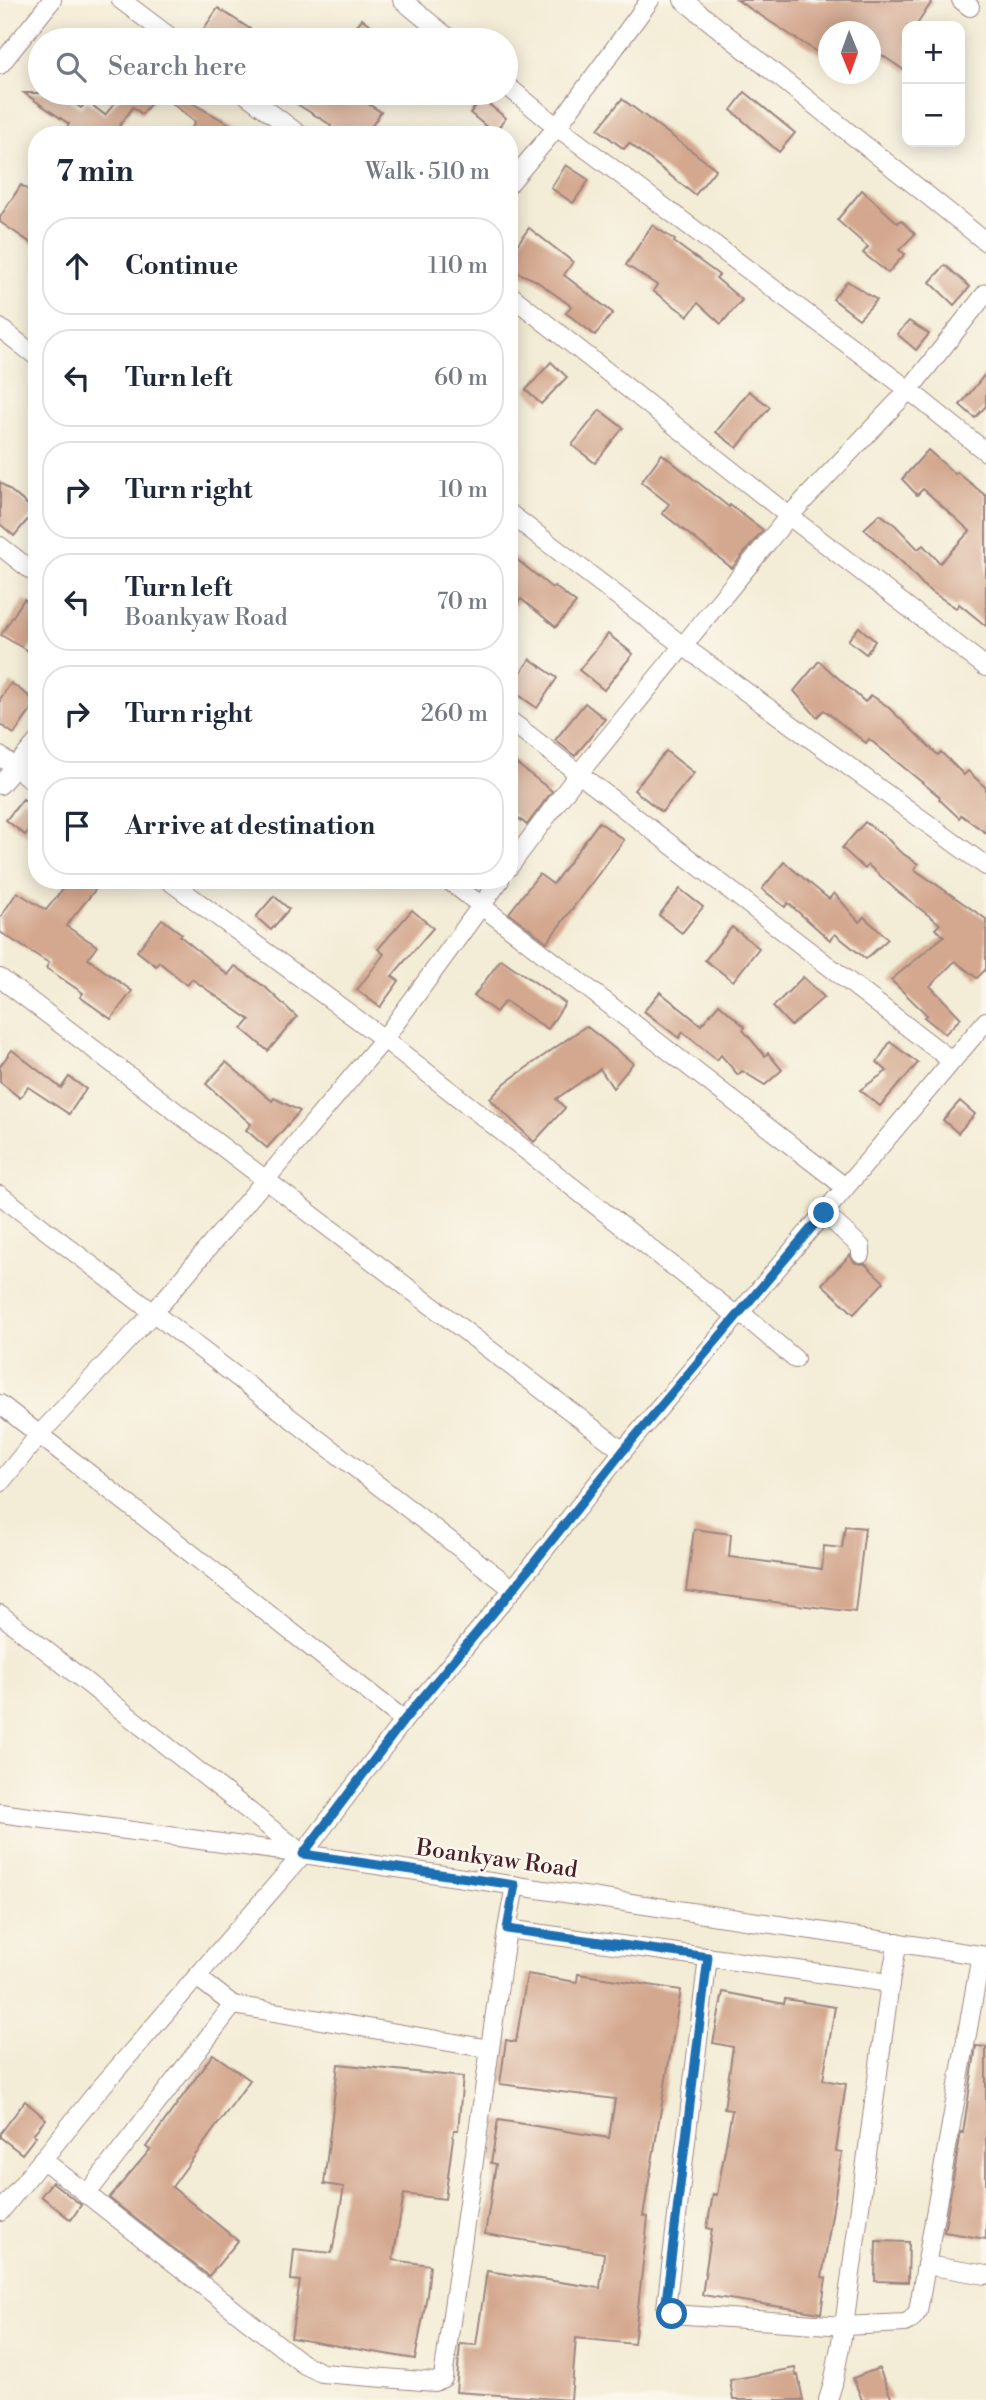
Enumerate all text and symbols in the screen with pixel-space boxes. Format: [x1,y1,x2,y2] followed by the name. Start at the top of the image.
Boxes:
[818,21,881,84] north arrow
[902,21,965,147] map controls
[902,21,965,84] button: +
[28,28,518,105] search box
[52,48,90,86] icon: search
[108,51,247,83] text: Search here
[902,84,965,147] button: −
[56,153,134,191] text: 7 min
[365,158,490,186] text: Walk · 510 m
[58,247,96,285] icon: ahead
[125,250,238,282] text: Continue
[428,252,488,280] text: 110 m
[58,359,96,397] icon: left
[125,362,233,394] text: Turn left
[434,364,488,392] text: 60 m
[58,471,96,509] icon: right
[125,474,253,506] text: Turn right
[439,476,488,504] text: 10 m
[125,572,233,604] text: Turn left
[58,583,96,621] icon: left
[437,588,488,616] text: 70 m
[125,604,288,632] text: Boankyaw Road
[58,695,96,733] icon: right
[125,698,253,730] text: Turn right
[421,700,488,728] text: 260 m
[58,807,96,845] icon: arrive
[125,810,375,842] text: Arrive at destination
[808,1197,839,1228] route end
[413,1834,579,1884] street label: Boankyaw Road
[656,2298,687,2329] route start

